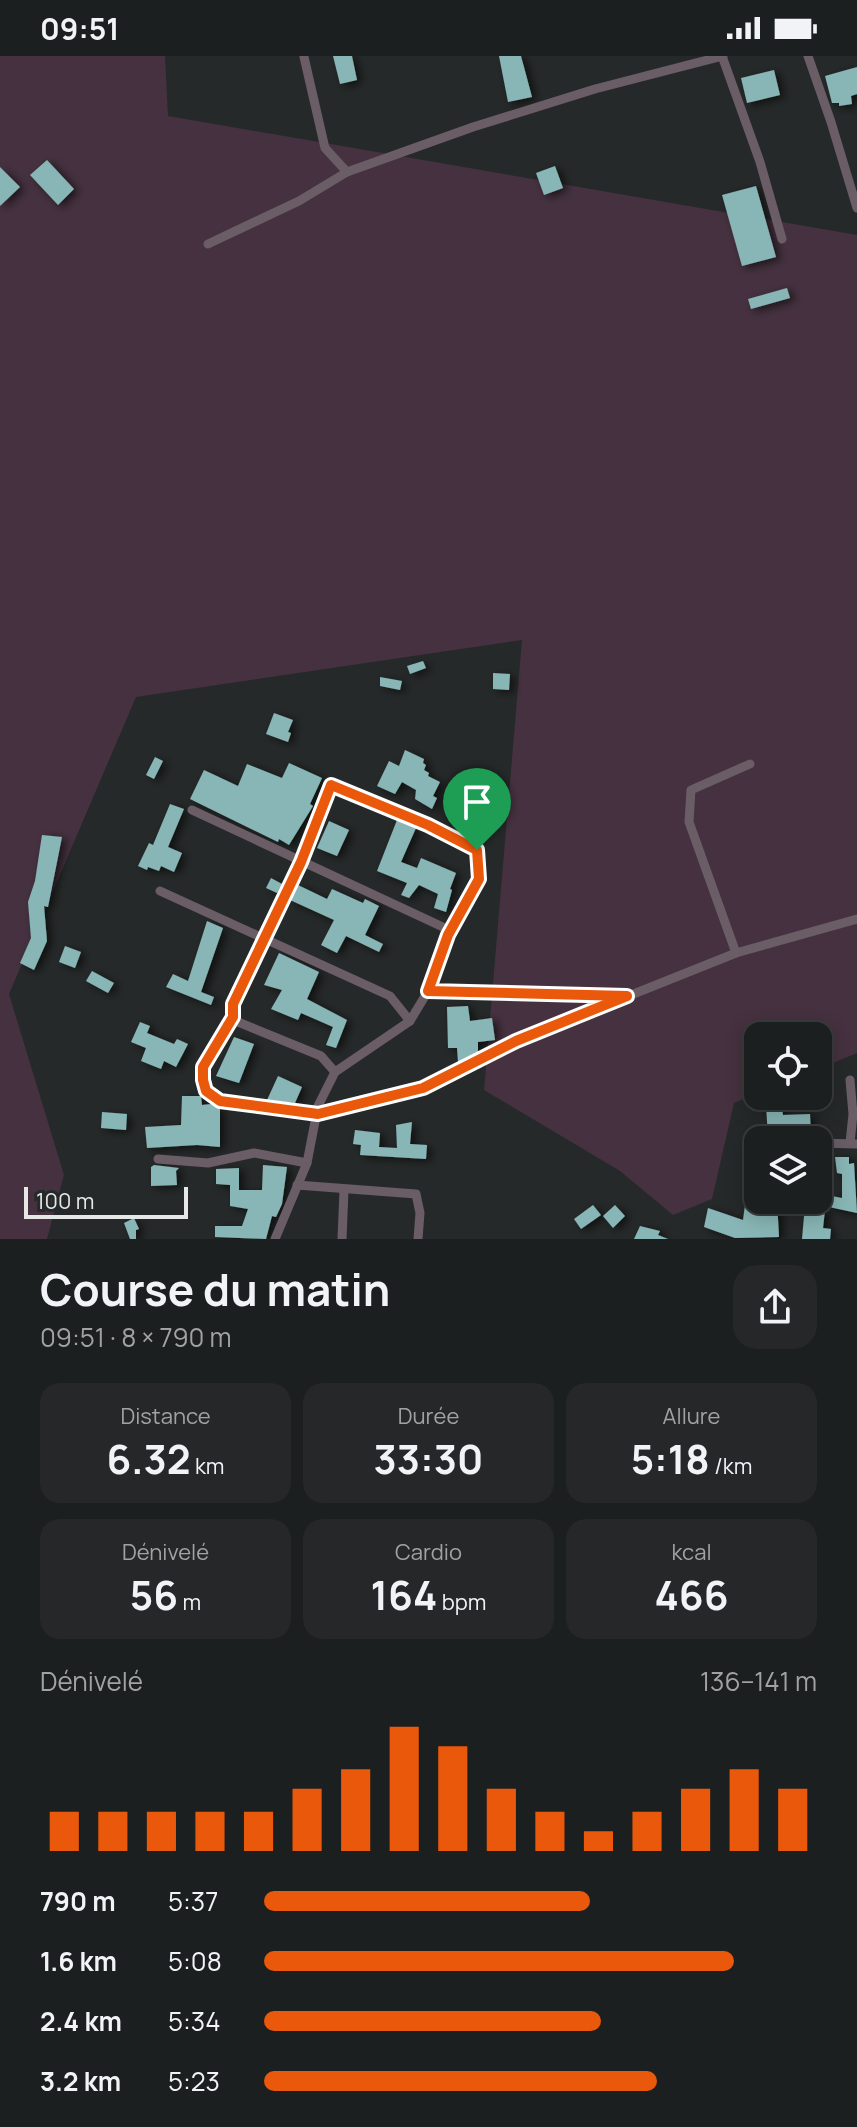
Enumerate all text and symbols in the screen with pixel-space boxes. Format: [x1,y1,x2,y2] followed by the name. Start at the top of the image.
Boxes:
[40,8,119,49] text: 09:51
[443,768,511,850] pin
[455,780,499,824] icon: arrive
[744,1022,832,1214] map controls
[744,1022,832,1110] button: locate
[744,1126,832,1214] button: layers
[24,1183,188,1219] scale bar
[36,1186,94,1216] text: 100 m
[40,1259,390,1319] text: Course du matin
[733,1265,817,1349] button: share
[40,1319,232,1355] text: 09:51 · 8 × 790 m
[120,1401,211,1431] text: Distance
[398,1401,459,1431] text: Durée
[663,1401,720,1431] text: Allure
[106,1431,191,1486] text: 6.32
[374,1431,483,1486] text: 33:30
[631,1431,710,1486] text: 5:18
[191,1451,225,1481] text: km
[710,1451,752,1481] text: /km
[122,1537,209,1567] text: Dénivelé
[395,1537,462,1567] text: Cardio
[671,1537,712,1567] text: kcal
[130,1567,178,1622] text: 56
[371,1567,437,1622] text: 164
[654,1567,729,1622] text: 466
[178,1587,201,1617] text: m
[437,1587,486,1617] text: bpm
[40,1663,143,1699] text: Dénivelé
[700,1663,817,1699] text: 136–141 m
[40,1883,116,1919] text: 790 m
[168,1883,218,1919] text: 5:37
[40,1943,117,1979] text: 1.6 km
[168,1943,222,1979] text: 5:08
[40,2003,122,2039] text: 2.4 km
[168,2003,221,2039] text: 5:34
[40,2063,121,2099] text: 3.2 km
[168,2063,220,2099] text: 5:23

